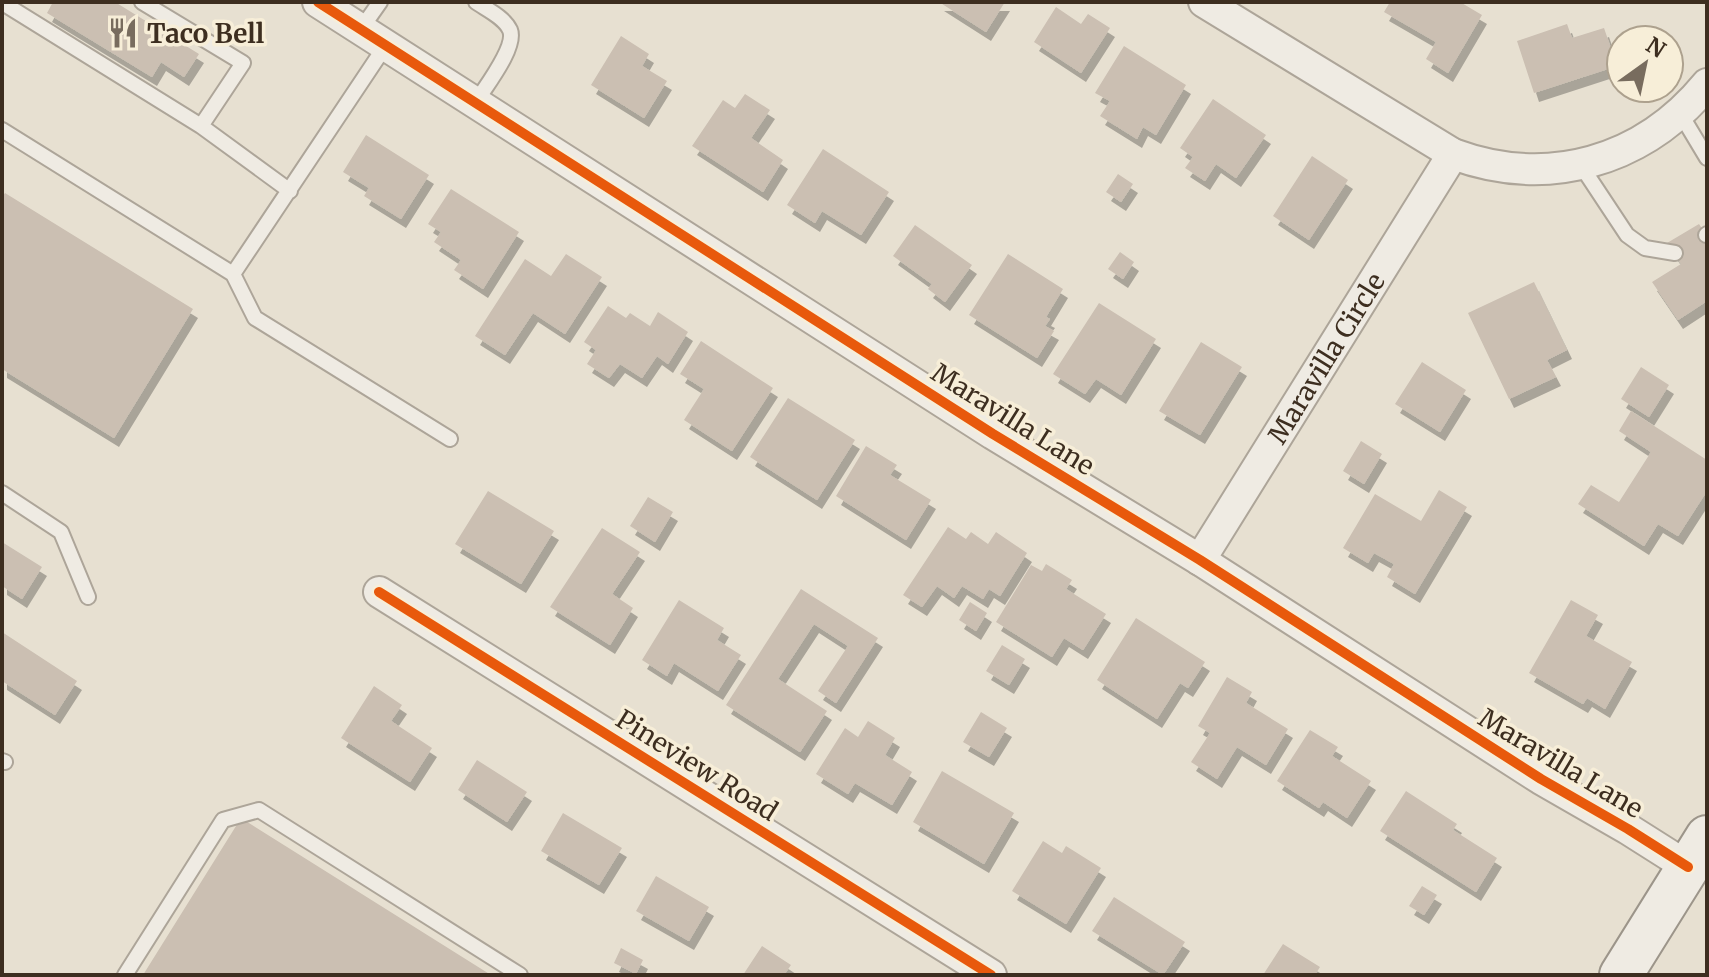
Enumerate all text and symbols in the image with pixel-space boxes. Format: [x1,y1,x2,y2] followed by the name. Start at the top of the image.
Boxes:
[106,16,140,50] restaurant icon: Taco Bell
[147,17,264,50] place label: Taco Bell
[1605,24,1685,104] north arrow
[1641,31,1671,64] text: N
[1260,267,1391,449] street label: Maravilla Circle
[925,356,1101,482] street label: Maravilla Lane
[1473,701,1649,825] street label: Maravilla Lane
[610,702,784,828] street label: Pineview Road

